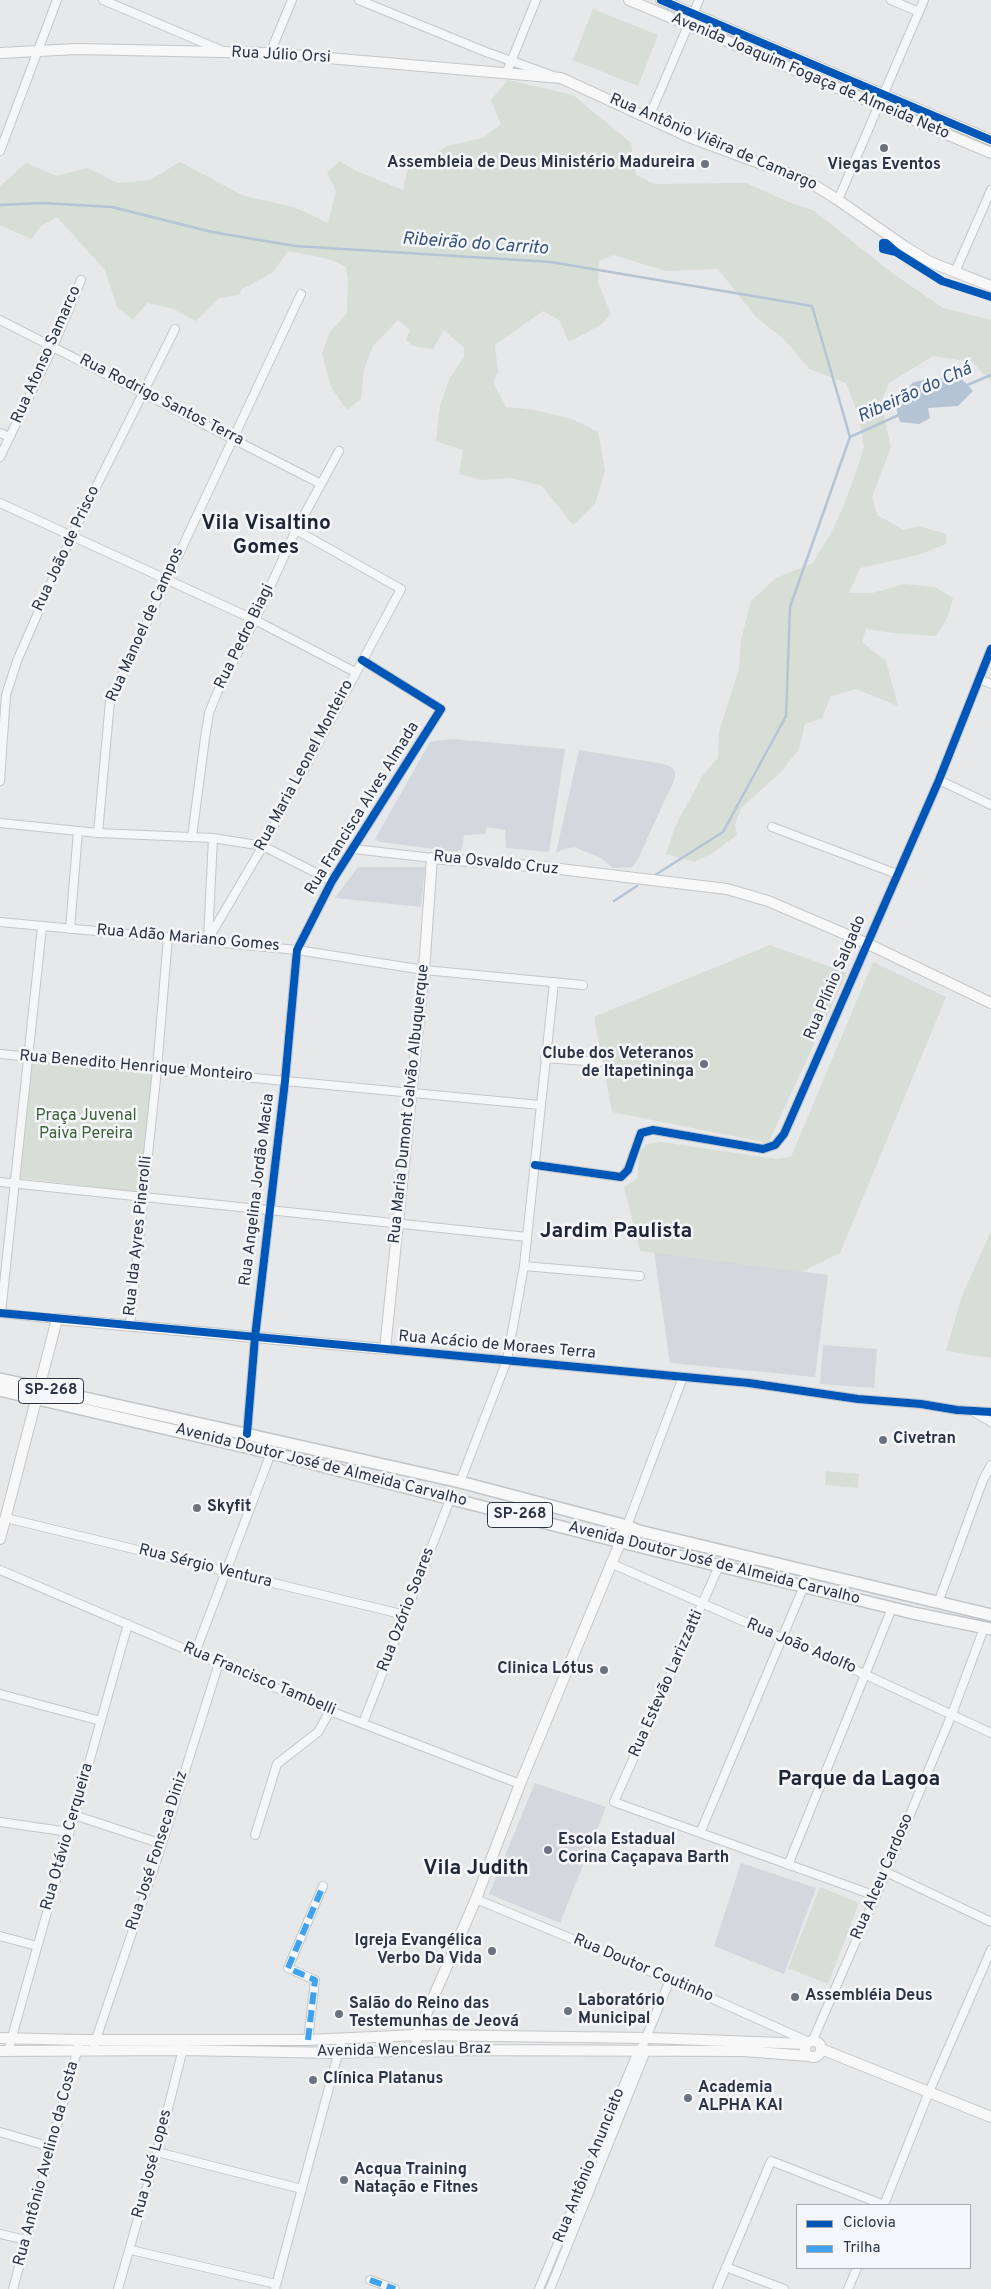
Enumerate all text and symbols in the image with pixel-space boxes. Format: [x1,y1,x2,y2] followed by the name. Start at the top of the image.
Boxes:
[668,9,952,145] street label: Avenida Joaquim Fogaça de Almeida Neto
[231,44,331,68] street label: Rua Júlio Orsi
[606,90,820,196] street label: Rua Antônio Viêira de Camargo
[878,142,890,154] marker: Viegas Eventos
[387,154,695,174] place label: Assembleia de Deus Ministério Madureira
[827,156,941,176] place label: Viegas Eventos
[699,158,711,170] marker: Assembleia de Deus Ministério Madureira
[401,229,549,261] water label: Ribeirão do Carrito
[8,283,86,427] street label: Rua Afonso Samarco
[76,351,246,451] street label: Rua Rodrigo Santos Terra
[855,359,975,429] water label: Ribeirão do Chá
[29,483,105,615] street label: Rua João de Prisco
[201,512,331,562] district label: Vila Visaltino Gomes
[103,545,189,705] street label: Rua Manoel de Campos
[211,581,279,693] street label: Rua Pedro Biagi
[252,677,358,855] street label: Rua Maria Leonel Monteiro
[302,719,424,899] street label: Rua Francisca Alves Almada
[432,848,560,880] street label: Rua Osvaldo Cruz
[801,913,871,1043] street label: Rua Plínio Salgado
[96,921,280,957] street label: Rua Adão Mariano Gomes
[386,963,434,1245] street label: Rua Maria Dumont Galvão Albuquerque
[542,1045,694,1083] place label: Clube dos Veteranos de Itapetininga
[18,1047,254,1087] street label: Rua Benedito Henrique Monteiro
[698,1058,710,1070] marker: Clube dos Veteranos de Itapetininga
[237,1093,279,1287] street label: Rua Angelina Jordão Macia
[35,1107,137,1145] park label: Praça Juvenal Paiva Pereira
[121,1155,157,1317] street label: Rua Ida Ayres Pinerolli
[540,1220,692,1246] district label: Jardim Paulista
[398,1328,596,1364] street label: Rua Acácio de Moraes Terra
[18,1378,84,1404] road number: SP-268
[173,1420,469,1512] street label: Avenida Doutor José de Almeida Carvalho
[893,1430,956,1450] place label: Civetran
[877,1434,889,1446] marker: Civetran
[207,1498,251,1518] place label: Skyfit
[191,1502,203,1514] marker: Skyfit
[488,1502,552,1528] road number: SP-268
[566,1518,862,1610] street label: Avenida Doutor José de Almeida Carvalho
[136,1541,274,1593] street label: Rua Sérgio Ventura
[374,1545,440,1675] street label: Rua Ozório Soares
[626,1607,708,1761] street label: Rua Estevão Larizzatti
[743,1615,859,1679] street label: Rua João Adolfo
[180,1639,338,1721] street label: Rua Francisco Tambelli
[497,1660,594,1680] place label: Clinica Lótus
[598,1664,610,1676] marker: Clinica Lótus
[38,1761,98,1913] street label: Rua Otávio Cerqueira
[778,1768,940,1794] district label: Parque da Lagoa
[123,1769,193,1933] street label: Rua José Fonseca Diniz
[848,1811,918,1943] street label: Rua Alceu Cardoso
[558,1831,729,1869] place label: Escola Estadual Corina Caçapava Barth
[542,1844,554,1856] marker: Escola Estadual Corina Caçapava Barth
[423,1857,529,1883] district label: Vila Judith
[570,1931,716,2007] street label: Rua Doutor Coutinho
[354,1932,482,1970] place label: Igreja Evangélica Verbo Da Vida
[486,1945,498,1957] marker: Igreja Evangélica Verbo Da Vida
[805,1987,933,2007] place label: Assembléia Deus
[789,1991,801,2003] marker: Assembléia Deus
[578,1992,665,2030] place label: Laboratório Municipal
[349,1995,519,2033] place label: Salão do Reino das Testemunhas de Jeová
[562,2005,574,2017] marker: Laboratório Municipal
[333,2008,345,2020] marker: Salão do Reino das Testemunhas de Jeová
[317,2040,491,2062] street label: Avenida Wenceslau Braz
[10,2060,84,2268] street label: Rua Antônio Avelino da Costa
[323,2070,443,2090] place label: Clínica Platanus
[307,2074,319,2086] marker: Clínica Platanus
[698,2079,783,2117] place label: Academia ALPHA KAI
[550,2086,630,2246] street label: Rua Antônio Anunciato
[682,2092,694,2104] marker: Academia ALPHA KAI
[129,2107,177,2221] street label: Rua José Lopes
[354,2161,478,2199] place label: Acqua Training Natação e Fitnes
[338,2174,350,2186] marker: Acqua Training Natação e Fitnes
[796,2204,971,2269] legend
[843,2214,896,2233] text: Ciclovia
[843,2239,880,2258] text: Trilha

